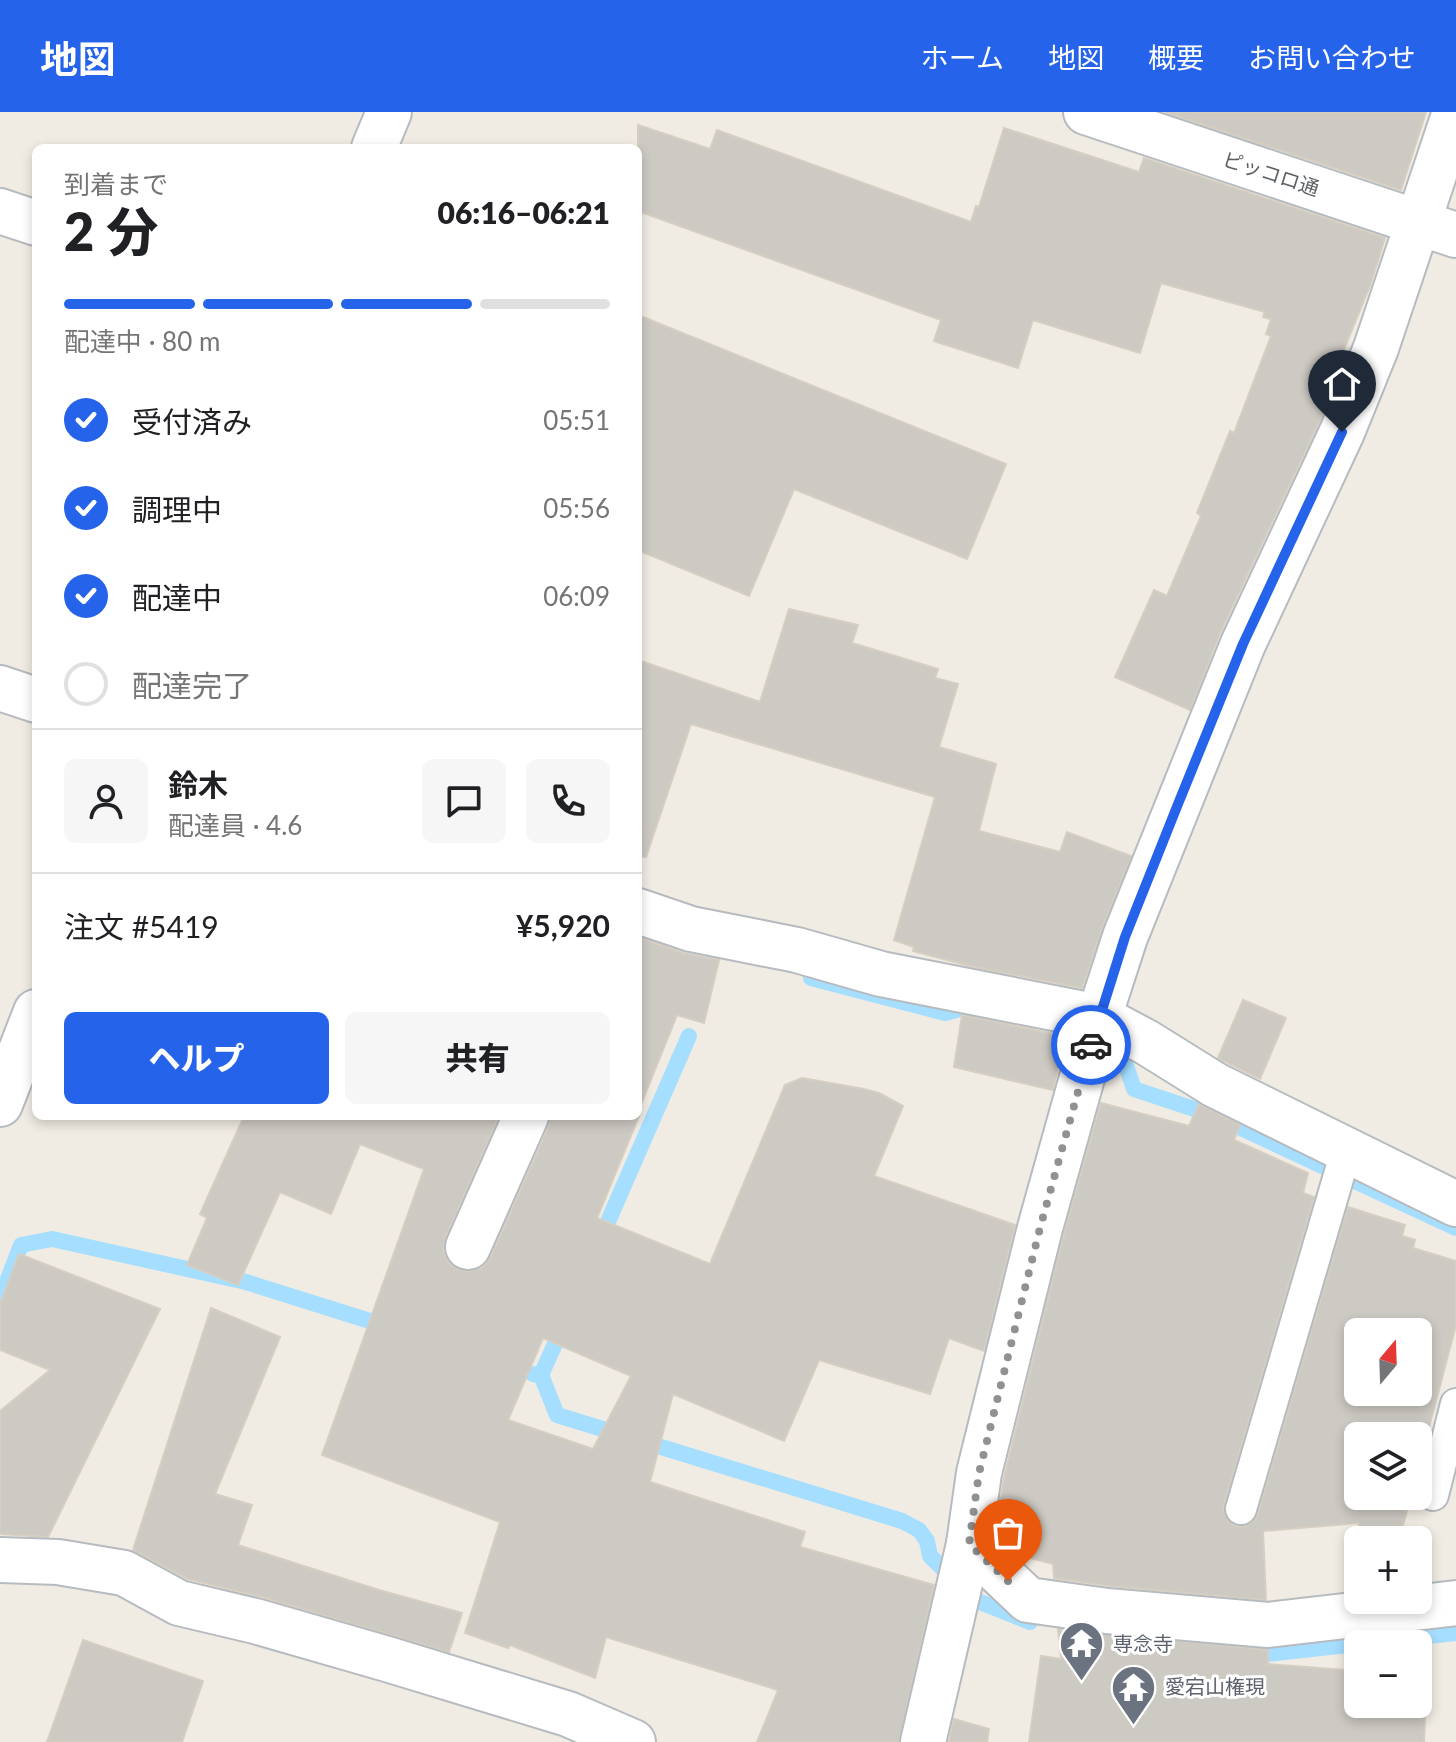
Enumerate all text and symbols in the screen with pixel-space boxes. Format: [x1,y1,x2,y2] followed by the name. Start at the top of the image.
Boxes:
[40,35,116,81] text: 地図
[921,40,1004,74] text: ホーム
[1048,40,1104,74] text: 地図
[1148,40,1204,74] text: 概要
[1248,40,1416,74] text: お問い合わせ
[1220,146,1323,200] street label: ピッコロ通
[64,168,168,200] text: 到着まで
[437,194,610,230] text: 06:16–06:21
[64,200,158,262] text: 2 分
[64,325,220,357] text: 配達中 · 80 m
[1308,350,1376,432] pin
[1320,362,1364,406] icon: home
[64,398,108,442] icon: check
[132,403,252,439] text: 受付済み
[543,404,610,436] text: 05:51
[64,486,108,530] icon: check
[132,491,222,527] text: 調理中
[543,492,610,524] text: 05:56
[64,574,108,618] icon: check
[132,579,222,615] text: 配達中
[543,580,610,612] text: 06:09
[132,667,252,703] text: 配達完了
[64,759,148,843] button: person
[422,759,506,843] button: chat
[526,759,610,843] button: phone
[168,766,228,802] text: 鈴木
[168,809,302,841] text: 配達員 · 4.6
[516,907,610,943] text: ¥5,920
[64,908,219,944] text: 注文 #5419
[1051,1005,1131,1085] courier
[64,1012,329,1104] button: ヘルプ
[345,1012,610,1104] button: 共有
[1069,1023,1113,1067] icon: car
[1344,1318,1432,1406] north arrow
[1344,1318,1432,1718] map controls
[1344,1422,1432,1510] button: layers
[974,1499,1042,1581] pin
[986,1511,1030,1555] icon: bag
[1344,1526,1432,1614] button: +
[1058,1620,1106,1683] temple icon: 専念寺
[1344,1630,1432,1718] button: −
[1113,1631,1173,1655] place label: 専念寺
[1110,1663,1158,1726] temple icon: 愛宕山権現
[1165,1674,1265,1698] place label: 愛宕山権現

